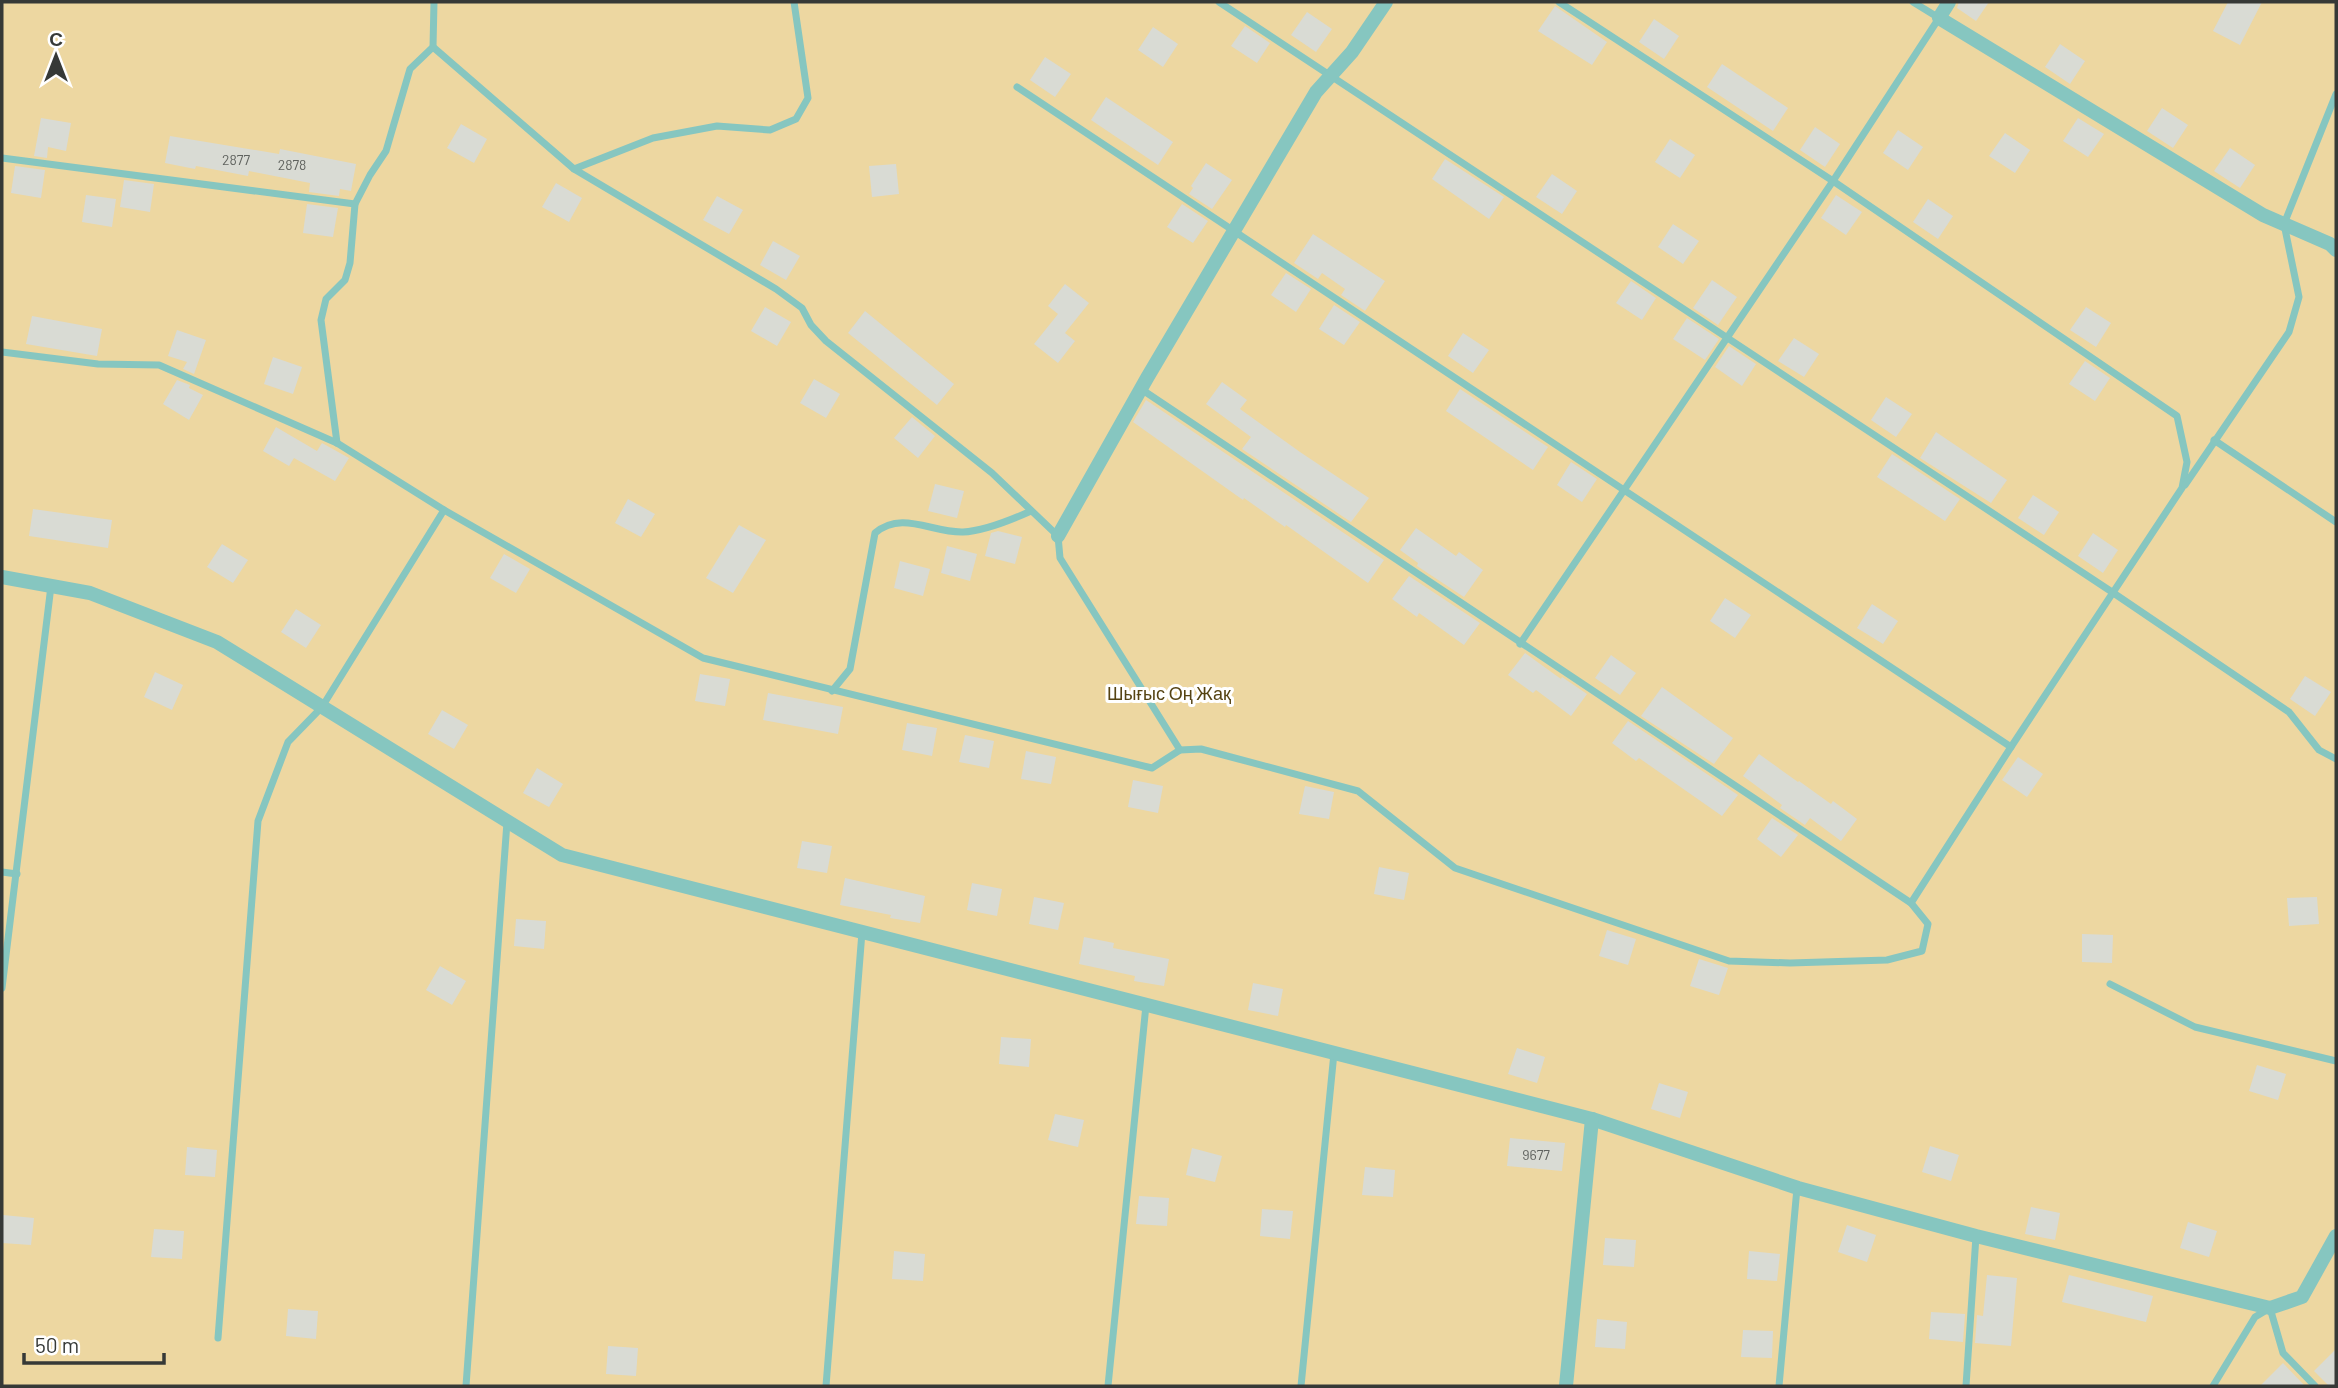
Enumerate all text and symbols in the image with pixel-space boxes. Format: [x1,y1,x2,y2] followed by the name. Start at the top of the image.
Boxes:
[21,21,91,91] north arrow
[49,27,63,50] text: С
[222,151,250,168] house number: 2877
[278,156,306,173] house number: 2878
[1107,682,1231,704] park label: Шығыс Оң Жақ
[1522,1146,1550,1163] house number: 9677
[24,1322,164,1366] scale bar
[35,1332,79,1357] text: 50 m

